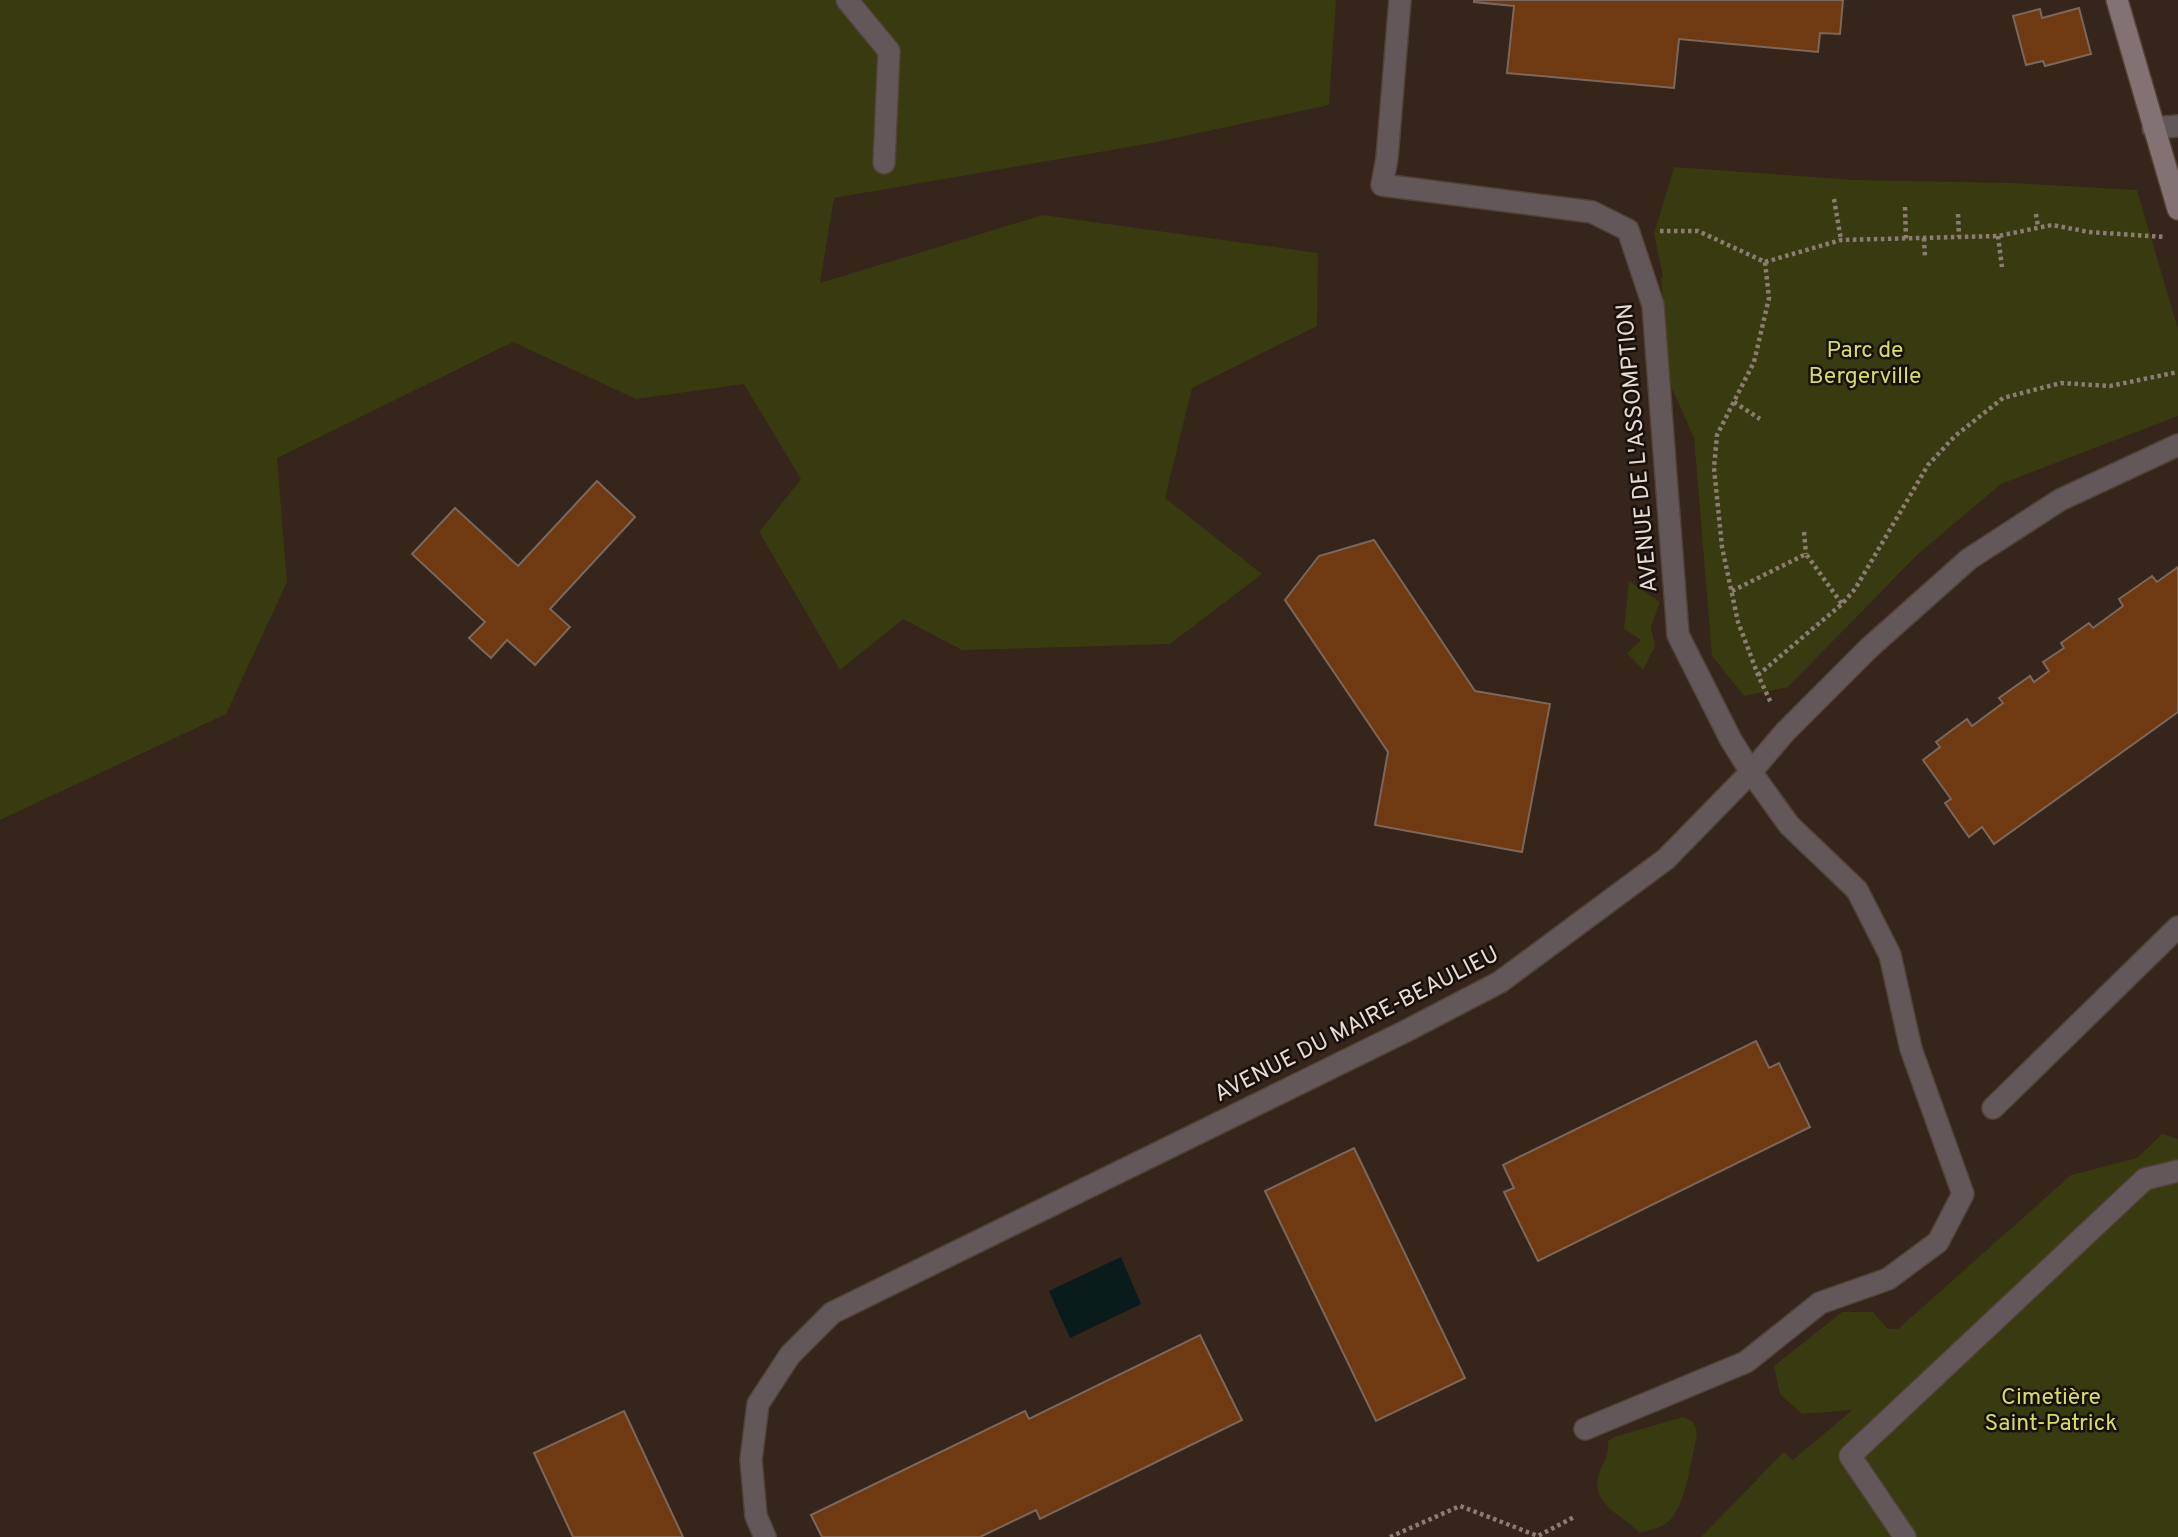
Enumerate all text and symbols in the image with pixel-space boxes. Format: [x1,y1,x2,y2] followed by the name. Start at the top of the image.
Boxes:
[1611,302,1666,594] street label: AVENUE DE L'ASSOMPTION
[1809,337,1921,392] park label: Parc de Bergerville
[1210,941,1504,1110] street label: AVENUE DU MAIRE-BEAULIEU
[1985,1384,2117,1439] park label: Cimetière Saint-Patrick

